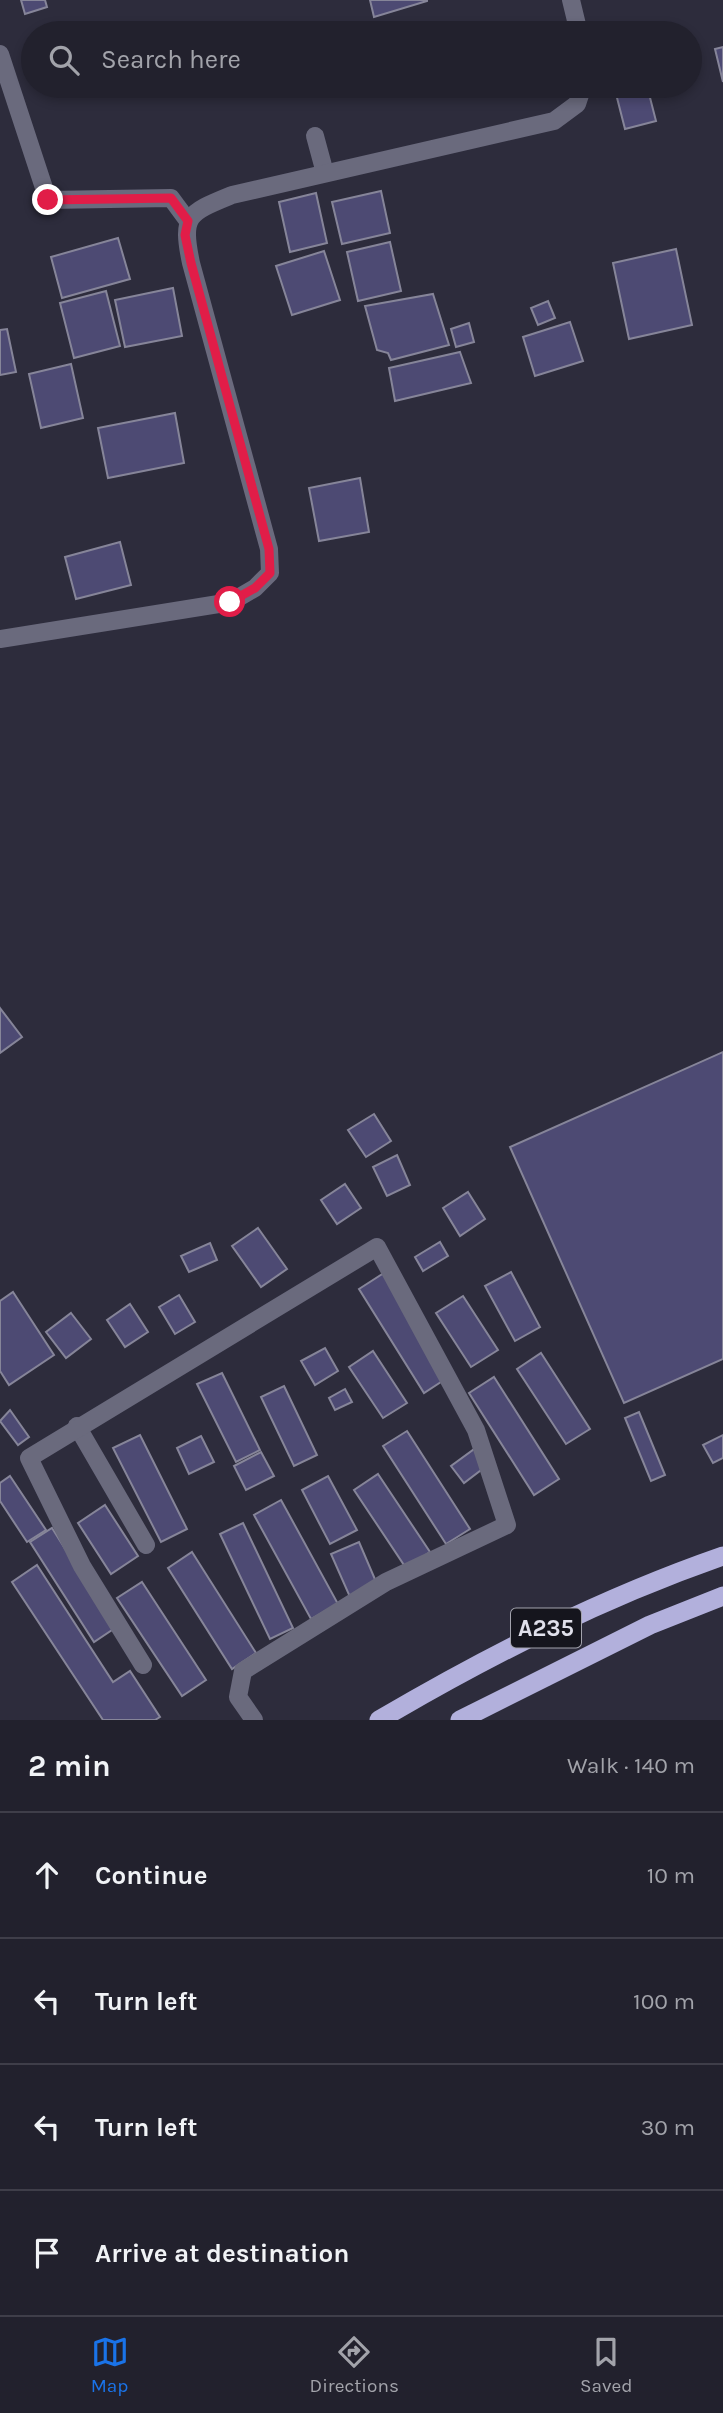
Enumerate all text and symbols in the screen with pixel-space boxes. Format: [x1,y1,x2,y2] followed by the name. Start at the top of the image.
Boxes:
[21,21,702,98] search box
[45,41,83,79] icon: search
[101,44,241,75] text: Search here
[32,184,63,215] route end
[214,586,245,617] route start
[511,1609,581,1648] road number: A235
[28,1748,111,1784] text: 2 min
[567,1752,695,1779] text: Walk · 140 m
[28,1856,66,1894] icon: ahead
[95,1860,207,1891] text: Continue
[647,1862,695,1889] text: 10 m
[28,1982,66,2020] icon: left
[95,1986,197,2017] text: Turn left
[633,1988,695,2015] text: 100 m
[28,2108,66,2146] icon: left
[95,2112,197,2143] text: Turn left
[641,2114,695,2141] text: 30 m
[28,2234,66,2272] icon: arrive
[95,2238,349,2269] text: Arrive at destination
[91,2333,129,2397] tab: Map
[310,2333,399,2397] tab: Directions
[580,2333,632,2397] tab: Saved

